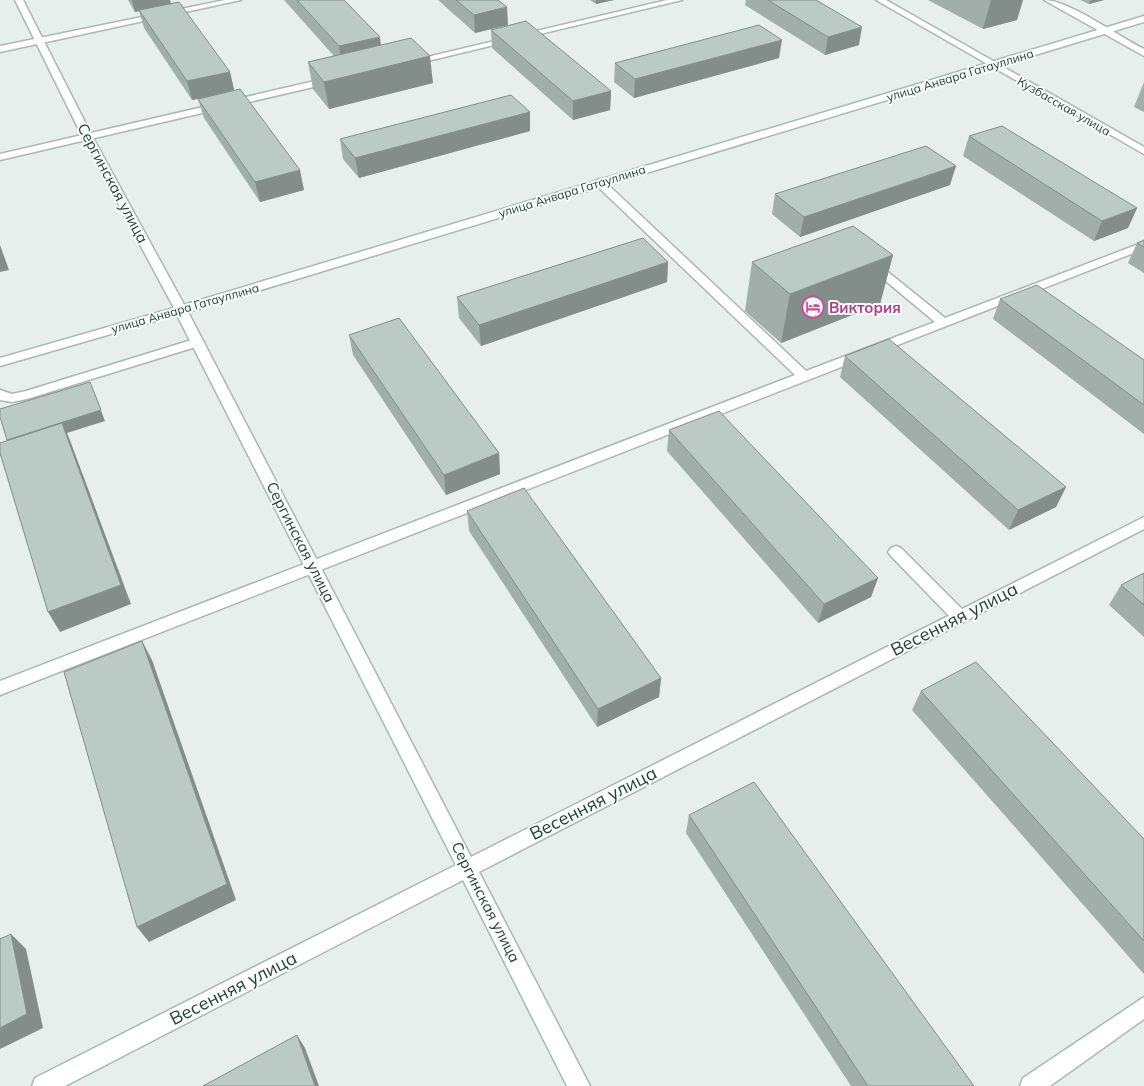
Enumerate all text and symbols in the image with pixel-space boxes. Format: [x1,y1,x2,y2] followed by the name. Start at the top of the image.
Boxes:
[885,45,1035,105] street label: улица Анвара Гатауллина
[1015,73,1113,139] street label: Кузбасская улица
[73,120,153,246] street label: Сергинская улица
[497,161,647,221] street label: улица Анвара Гатауллина
[109,280,261,336] street label: улица Анвара Гатауллина
[801,295,825,319] hotel icon: Виктория
[829,298,901,317] place label: Виктория
[262,479,340,605] street label: Сергинская улица
[887,577,1021,661] street label: Весенняя улица
[526,761,660,845] street label: Весенняя улица
[447,839,525,965] street label: Сергинская улица
[166,946,300,1030] street label: Весенняя улица

